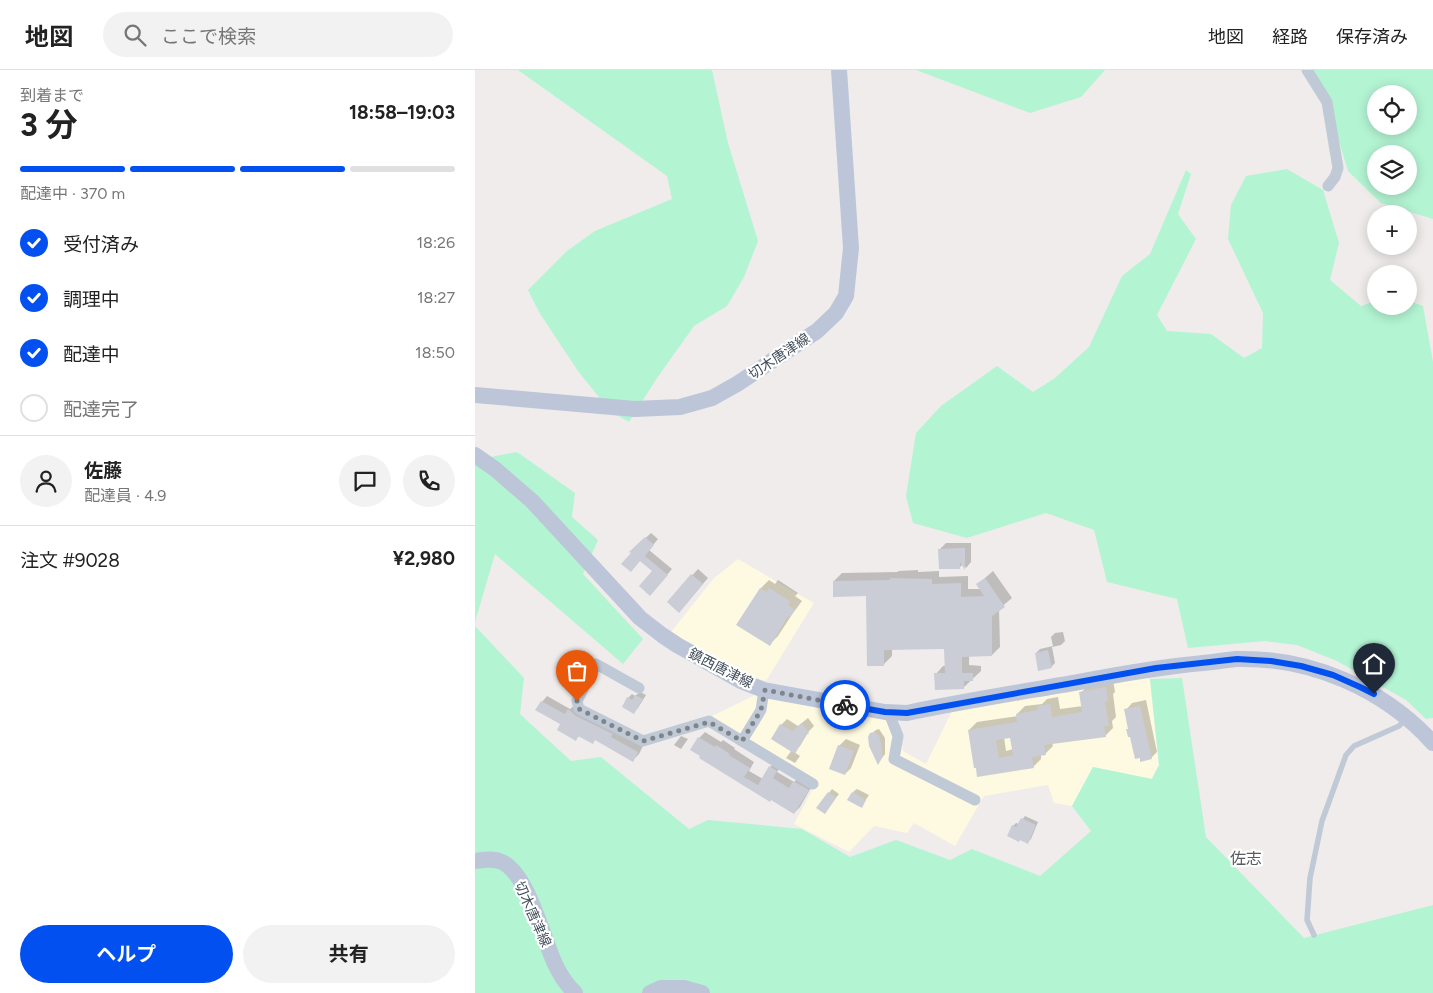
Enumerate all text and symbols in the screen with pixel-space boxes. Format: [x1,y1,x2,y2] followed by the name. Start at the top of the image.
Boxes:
[103,12,453,57] search box
[121,21,149,49] icon: search
[25,22,73,51] text: 地図
[161,25,256,48] text: ここで検索
[1208,26,1244,48] text: 地図
[1272,26,1308,48] text: 経路
[1336,26,1408,48] text: 保存済み
[1367,85,1417,315] map controls
[1367,85,1417,135] button: locate
[20,86,84,105] text: 到着まで
[349,101,455,124] text: 18:58–19:03
[20,106,77,144] text: 3 分
[1367,145,1417,195] button: layers
[20,184,125,203] text: 配達中 · 370 m
[1367,205,1417,255] button: +
[20,229,48,257] icon: check
[63,233,139,256] text: 受付済み
[417,233,455,252] text: 18:26
[1367,265,1417,315] button: −
[20,284,48,312] icon: check
[63,288,120,311] text: 調理中
[417,288,455,307] text: 18:27
[746,330,813,383] street label: 切木唐津線
[20,339,48,367] icon: check
[63,343,120,366] text: 配達中
[415,343,455,362] text: 18:50
[63,398,139,421] text: 配達完了
[20,455,72,507] button: person
[339,455,391,507] button: chat
[403,455,455,507] button: phone
[84,459,122,482] text: 佐藤
[84,486,166,505] text: 配達員 · 4.9
[393,547,455,570] text: ¥2,980
[20,549,120,572] text: 注文 #9028
[1353,643,1395,694] pin
[686,645,756,692] street label: 鎮西唐津線
[556,650,598,701] pin
[1360,650,1388,678] icon: home
[563,657,591,685] icon: bag
[820,680,870,730] courier
[831,691,859,719] icon: bike
[1230,849,1262,868] district label: 佐志
[511,879,555,950] street label: 切木唐津線
[20,925,233,983] button: ヘルプ
[243,925,455,983] button: 共有

